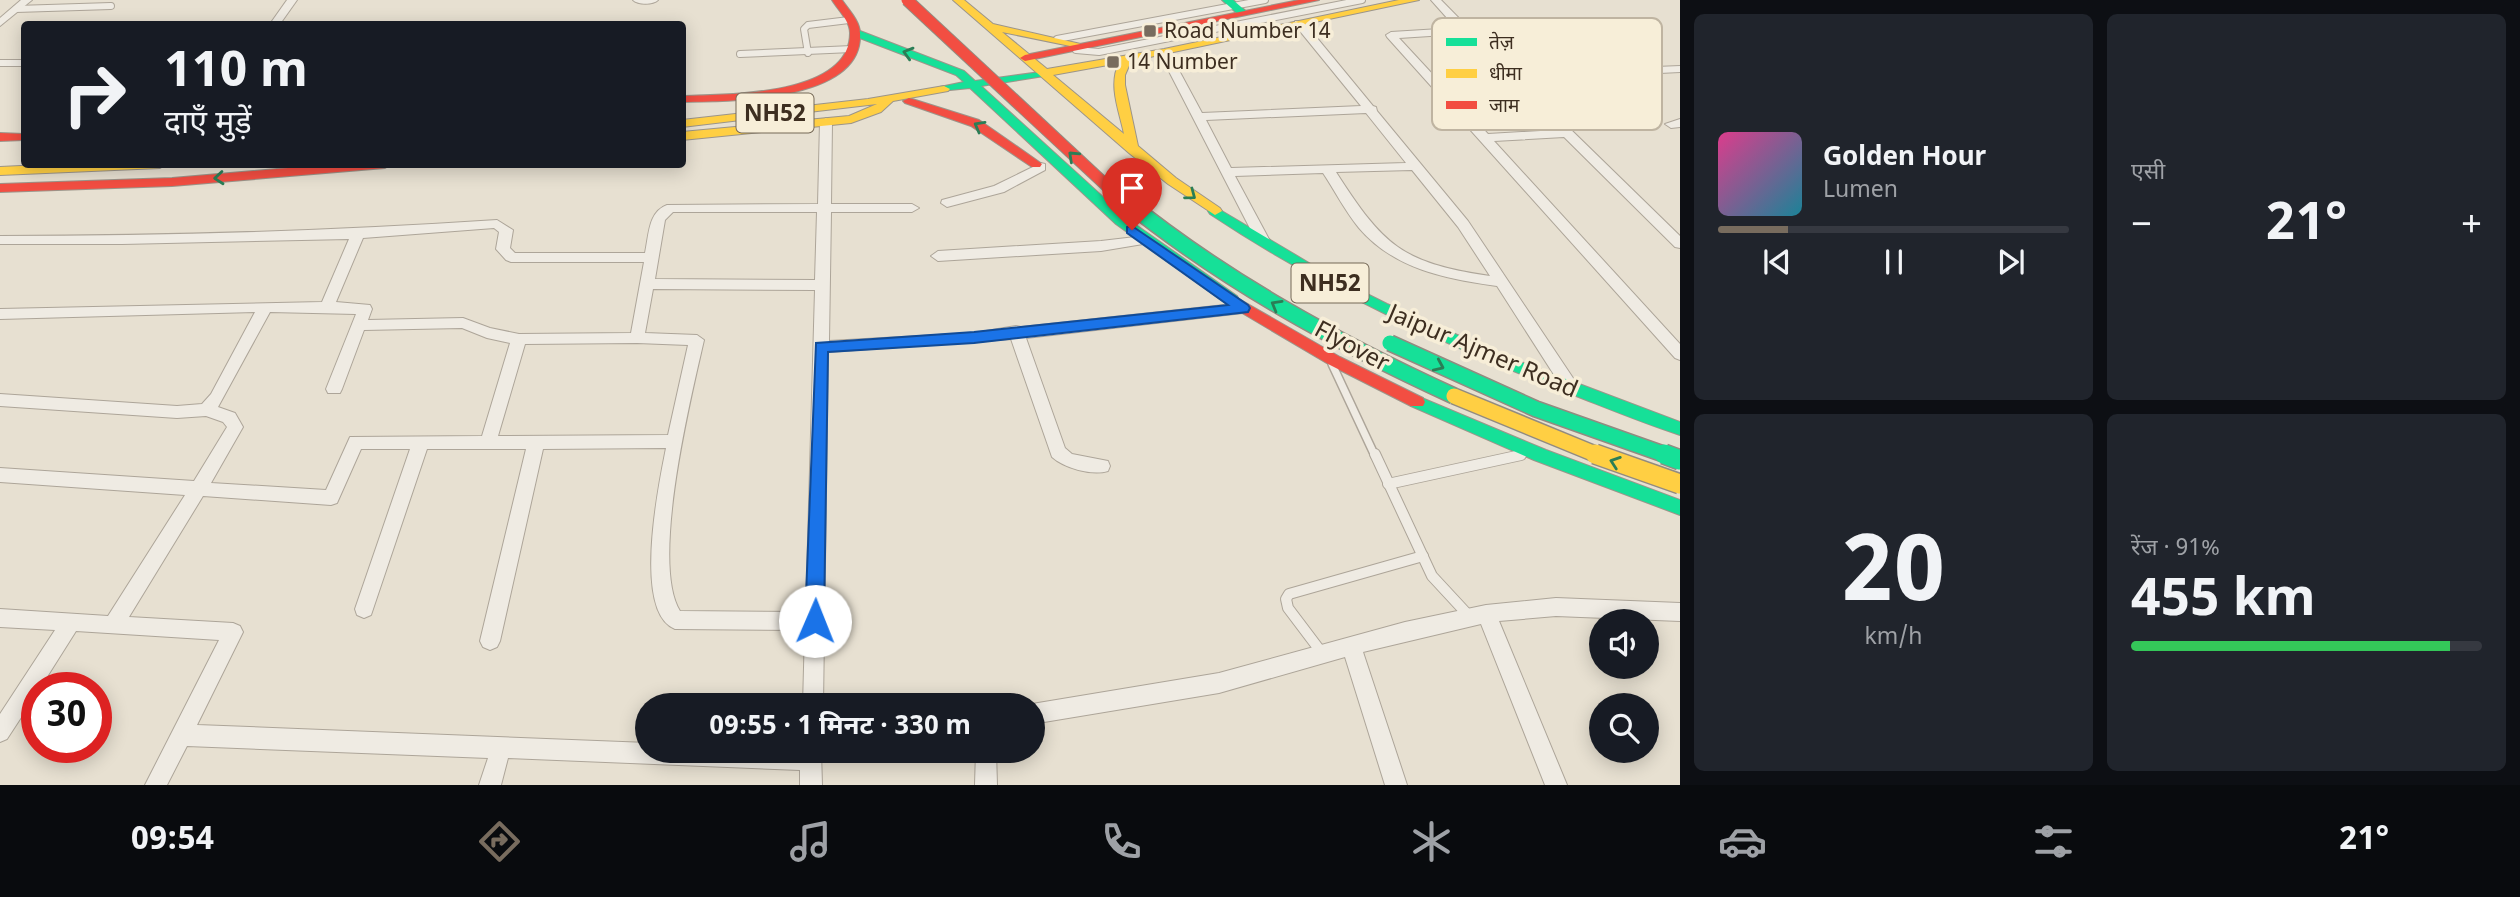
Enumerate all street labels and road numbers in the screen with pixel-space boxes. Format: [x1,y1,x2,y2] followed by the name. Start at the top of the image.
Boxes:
[736,94,814,132] road number: NH52
[1292,264,1368,302] road number: NH52
[1381,298,1582,407] street label: Jaipur Ajmer Road
[1308,315,1394,381] street label: Flyover

